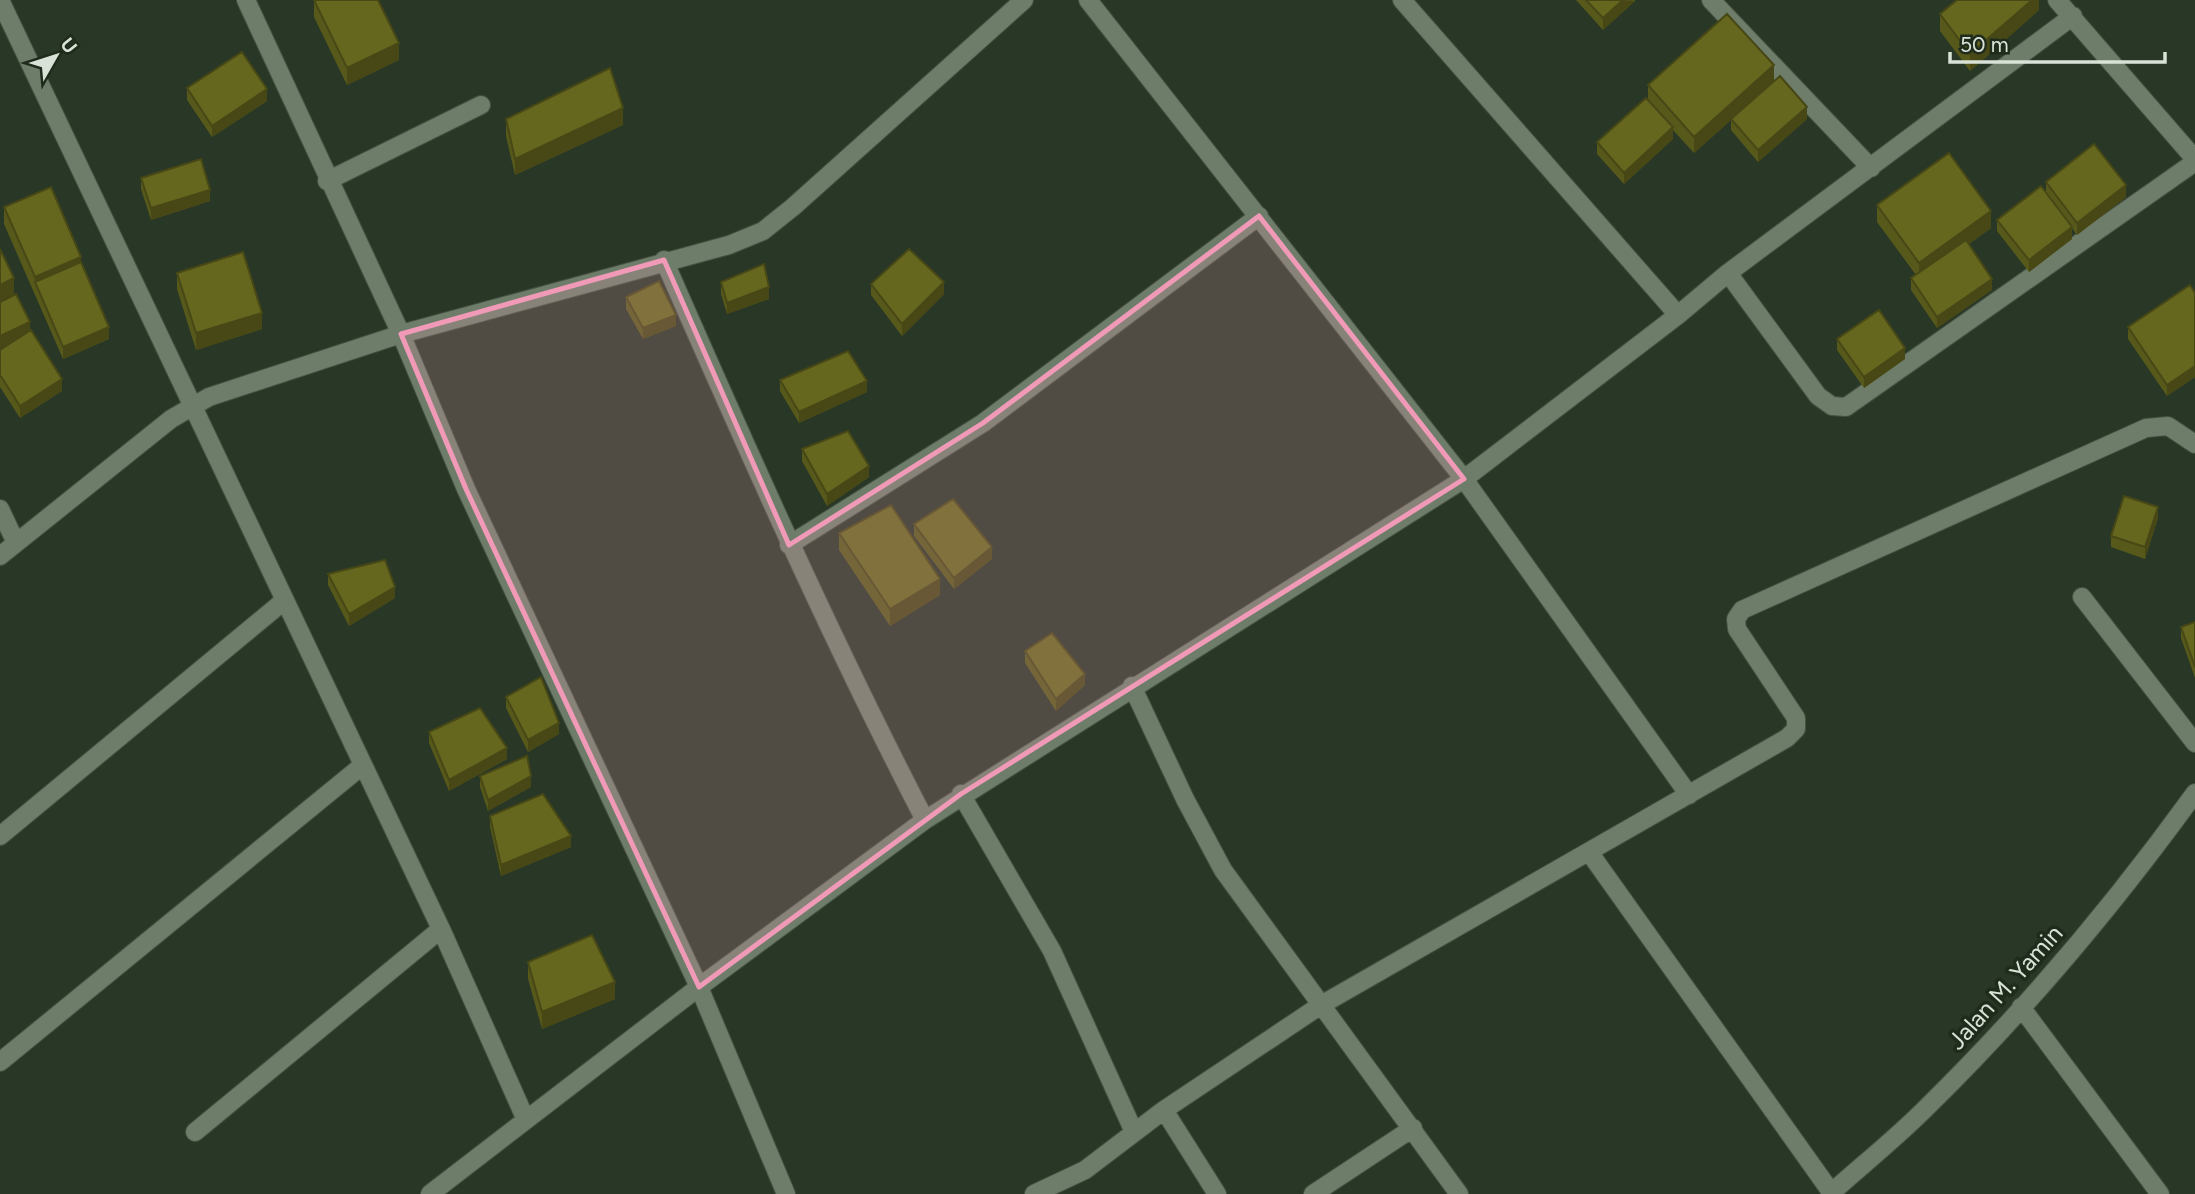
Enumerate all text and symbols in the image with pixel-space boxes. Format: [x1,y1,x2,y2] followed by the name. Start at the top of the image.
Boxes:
[21,21,91,91] north arrow
[1950,21,2165,65] scale bar
[1960,32,2009,57] text: 50 m
[56,33,82,58] text: U
[1942,919,2068,1055] street label: Jalan M. Yamin

